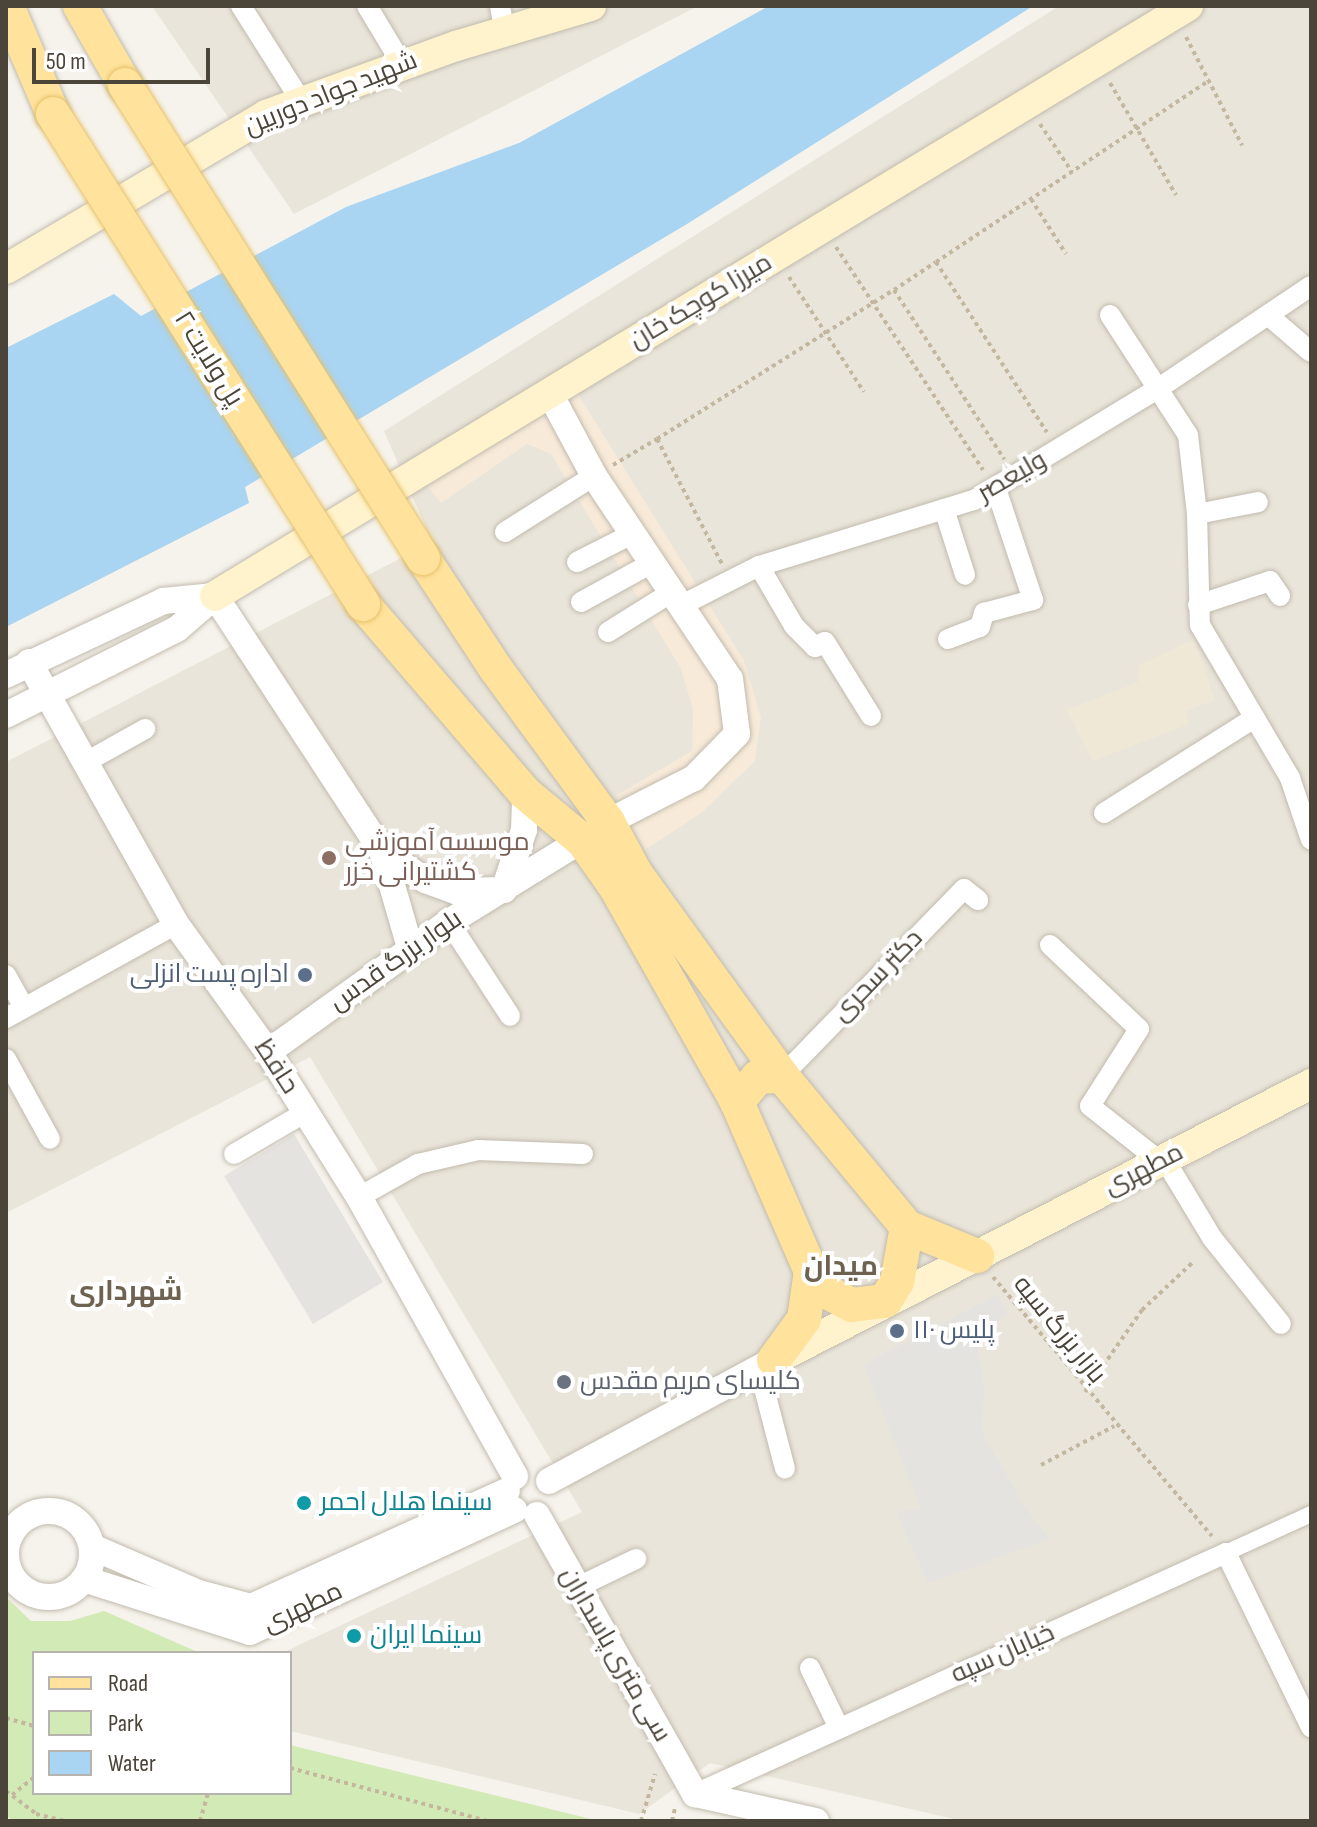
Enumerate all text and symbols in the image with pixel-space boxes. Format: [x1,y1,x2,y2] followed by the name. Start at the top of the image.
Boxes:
[36,32,214,82] scale bar
[240,45,422,143] street label: شهید جواد دوربین
[46,47,86,76] text: 50 m
[624,247,778,357] street label: میرزا کوچک خان
[167,306,249,412] street label: پل ولایت ۲
[972,445,1052,509] street label: ولیعصر
[345,827,530,888] place label: موسسه آموزشی کشتیرانی خزر
[320,849,338,867] marker: موسسه آموزشی کشتیرانی خزر
[323,904,469,1018] street label: بلوار بزرگ قدس
[826,923,930,1029] street label: دکتر سحری
[130,959,289,991] place label: اداره پست انزلی
[296,966,314,984] marker: اداره پست انزلی
[247,1034,305,1100] street label: حافظ
[1099,1137,1189,1203] street label: مطهری
[804,1250,878,1284] district label: میدان
[1006,1270,1112,1390] street label: بازار بزرگ سپه
[69,1275,183,1309] district label: شهرداری
[913,1315,995,1347] place label: پلیس ۱۱۰
[888,1322,906,1340] marker: پلیس ۱۱۰
[580,1366,801,1398] place label: کلیسای مریم مقدس
[555,1373,573,1391] marker: کلیسای مریم مقدس
[320,1487,493,1519] place label: سینما هلال احمر
[295,1494,313,1512] marker: سینما هلال احمر
[552,1562,678,1748] street label: سی متری پاسداران
[258,1576,348,1640] street label: مطهری
[946,1617,1060,1691] street label: خیابان سپه
[370,1620,482,1652] place label: سینما ایران
[345,1627,363,1645] marker: سینما ایران
[32,1651,292,1795] legend
[108,1669,148,1698] text: Road
[108,1709,143,1738] text: Park
[108,1749,156,1778] text: Water

